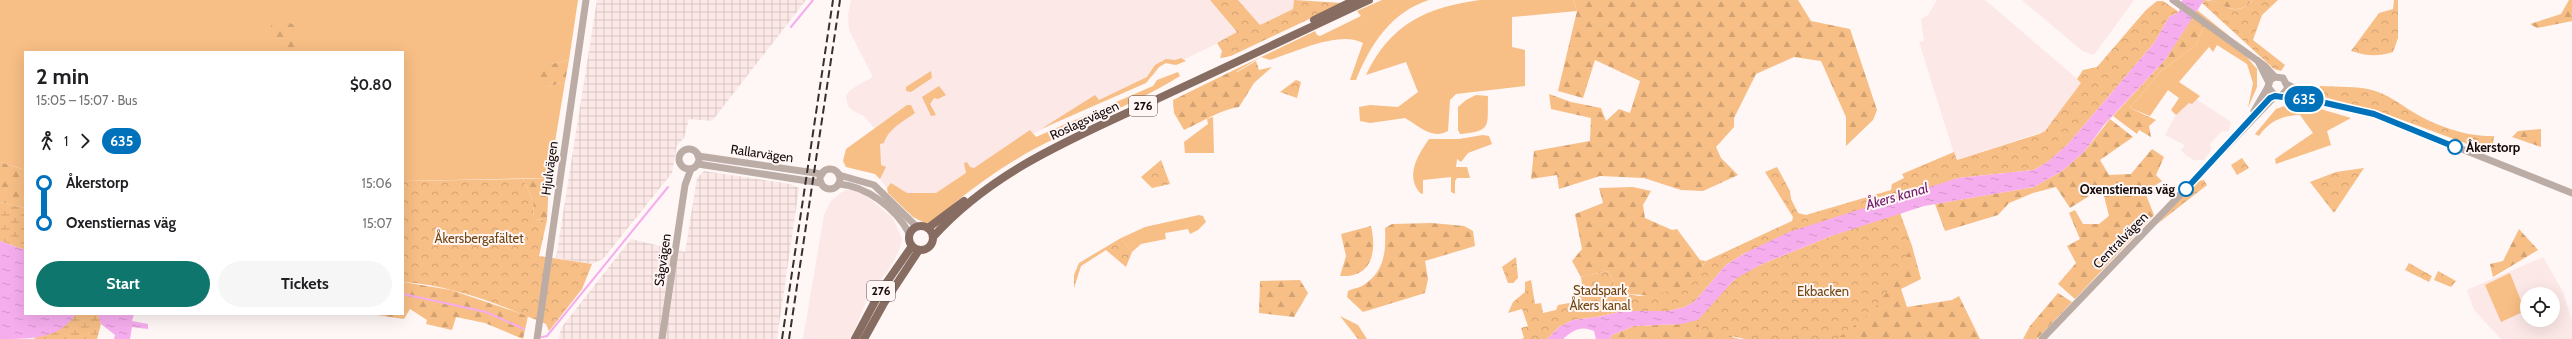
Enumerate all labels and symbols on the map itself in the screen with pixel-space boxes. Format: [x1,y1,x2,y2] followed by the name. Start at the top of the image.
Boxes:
[2281,86,2327,112] line badge: 635
[1129,96,1157,116] road number: 276
[1047,97,1121,143] street label: Roslagsvägen
[2447,139,2463,155] marker: Åkerstorp
[2466,139,2521,155] place label: Åkerstorp
[537,140,562,196] street label: Hjulvägen
[729,141,795,165] street label: Rallarvägen
[1863,178,1931,214] water label: Åkers kanal
[2080,181,2175,197] place label: Oxenstiernas väg
[2178,181,2194,197] marker: Oxenstiernas väg
[2089,208,2151,272] street label: Centralvägen
[434,229,524,246] park label: Åkersbergafältet
[650,233,674,287] street label: Sågvägen
[867,281,895,301] road number: 276
[1569,282,1631,313] park label: Stadspark Åkers kanal
[1797,283,1849,299] park label: Ekbacken

